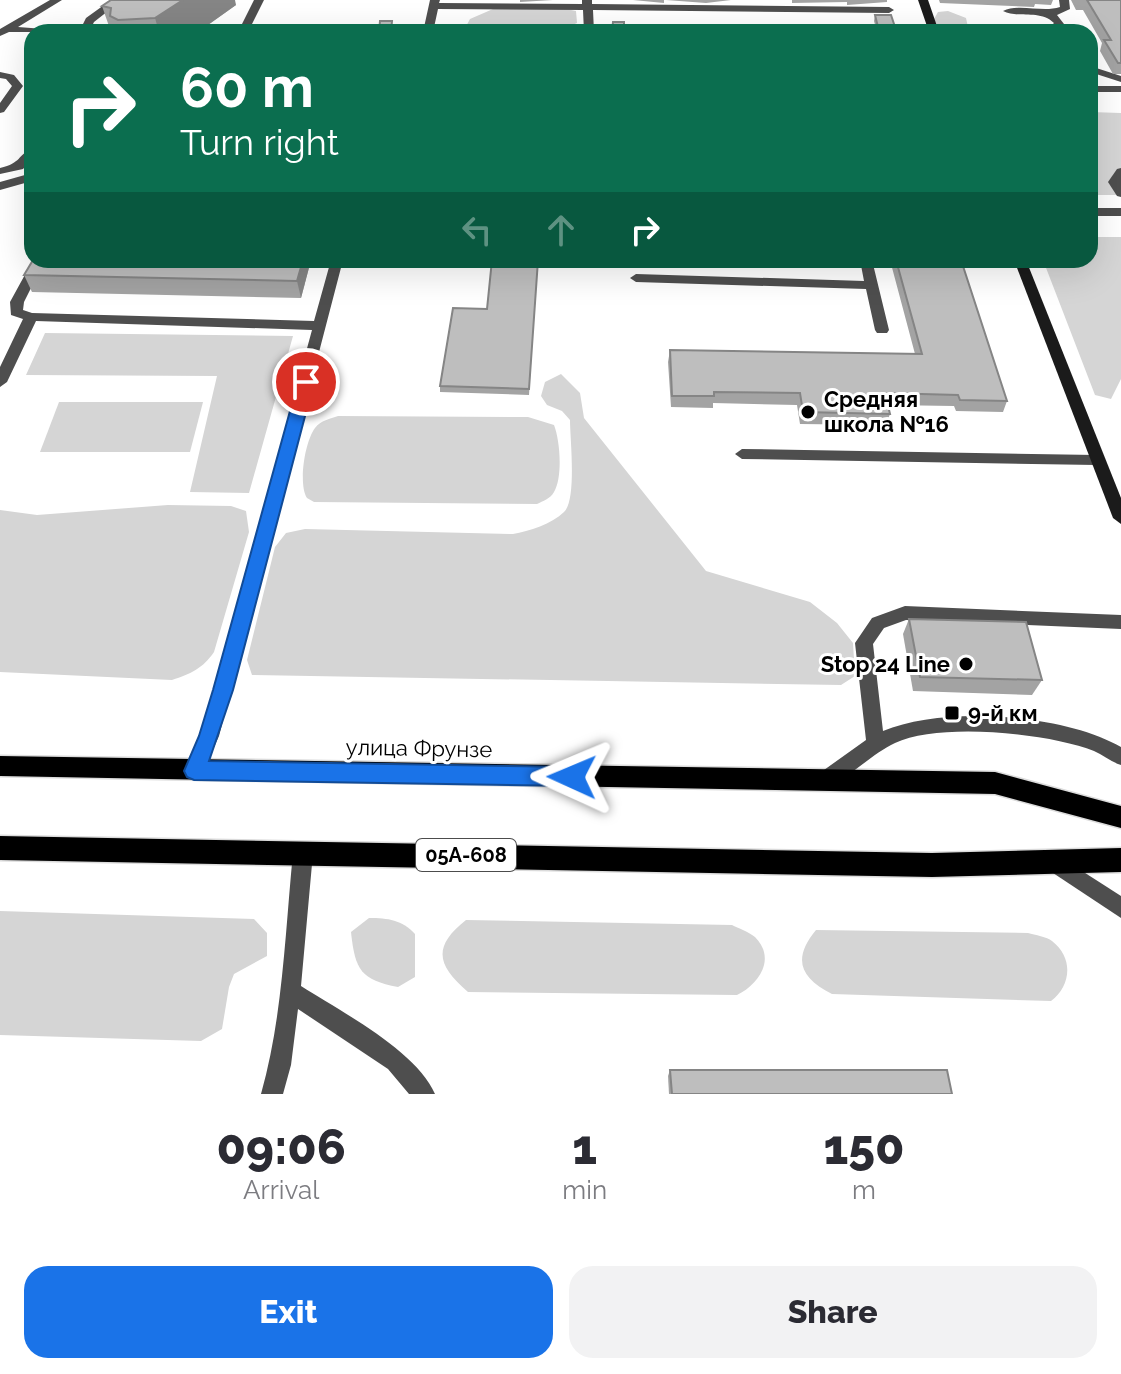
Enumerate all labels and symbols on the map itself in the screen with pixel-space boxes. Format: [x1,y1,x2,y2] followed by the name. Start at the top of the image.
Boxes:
[272,348,340,416] pin
[824,386,949,437] place label: Средняя школа №16
[799,403,817,421] marker: Средняя школа №16
[821,651,950,677] place label: Stop 24 Line
[957,655,975,673] marker: Stop 24 Line
[968,700,1038,726] place label: 9-й км
[943,704,961,722] marker: 9-й км
[345,734,493,762] street label: улица Фрунзе
[530,735,614,819] position arrow
[416,839,516,871] road number: 05А-608

